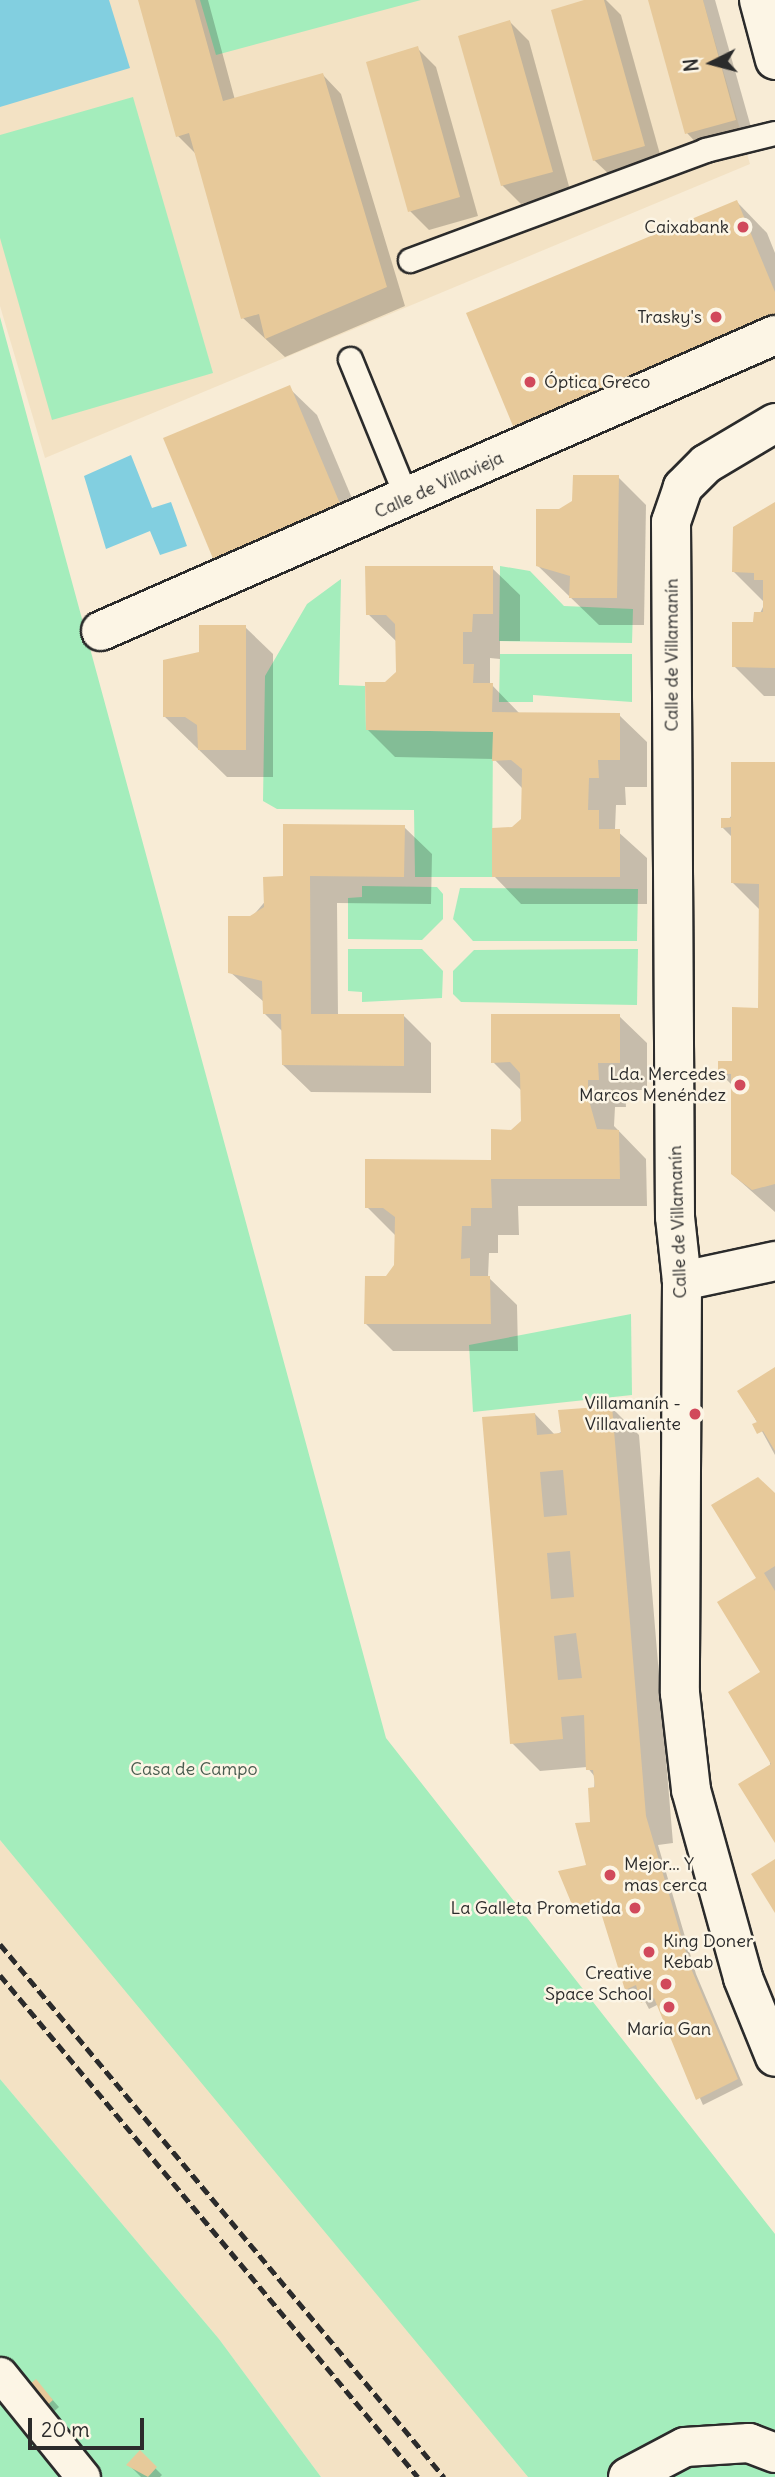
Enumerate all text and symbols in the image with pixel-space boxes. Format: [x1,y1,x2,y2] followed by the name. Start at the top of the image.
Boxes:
[677,28,747,98] north arrow
[678,57,704,73] text: N
[644,216,729,238] place label: Caixabank
[735,219,751,235] marker: Caixabank
[637,306,702,328] place label: Trasky's
[708,309,724,325] marker: Trasky's
[544,371,650,393] place label: Óptica Greco
[522,374,538,390] marker: Óptica Greco
[371,447,507,523] street label: Calle de Villavieja
[661,578,683,732] street label: Calle de Villamanín
[579,1064,726,1106] place label: Lda. Mercedes Marcos Menéndez
[732,1077,748,1093] marker: Lda. Mercedes Marcos Menéndez
[665,1145,691,1299] street label: Calle de Villamanín
[584,1393,681,1436] place label: Villamanín - Villavaliente
[687,1406,703,1422] marker: Villamanín - Villavaliente
[130,1758,258,1780] park label: Casa de Campo
[624,1854,708,1896] place label: Mejor... Y mas cerca
[602,1867,618,1883] marker: Mejor... Y mas cerca
[451,1897,621,1919] place label: La Galleta Prometida
[627,1900,643,1916] marker: La Galleta Prometida
[663,1931,753,1974] place label: King Doner Kebab
[641,1944,657,1960] marker: King Doner Kebab
[545,1963,652,2006] place label: Creative Space School
[658,1976,674,1992] marker: Creative Space School
[661,1999,677,2015] marker: María Gan
[627,2018,711,2040] place label: María Gan
[32,2404,147,2448] scale bar
[41,2416,90,2443] text: 20 m

